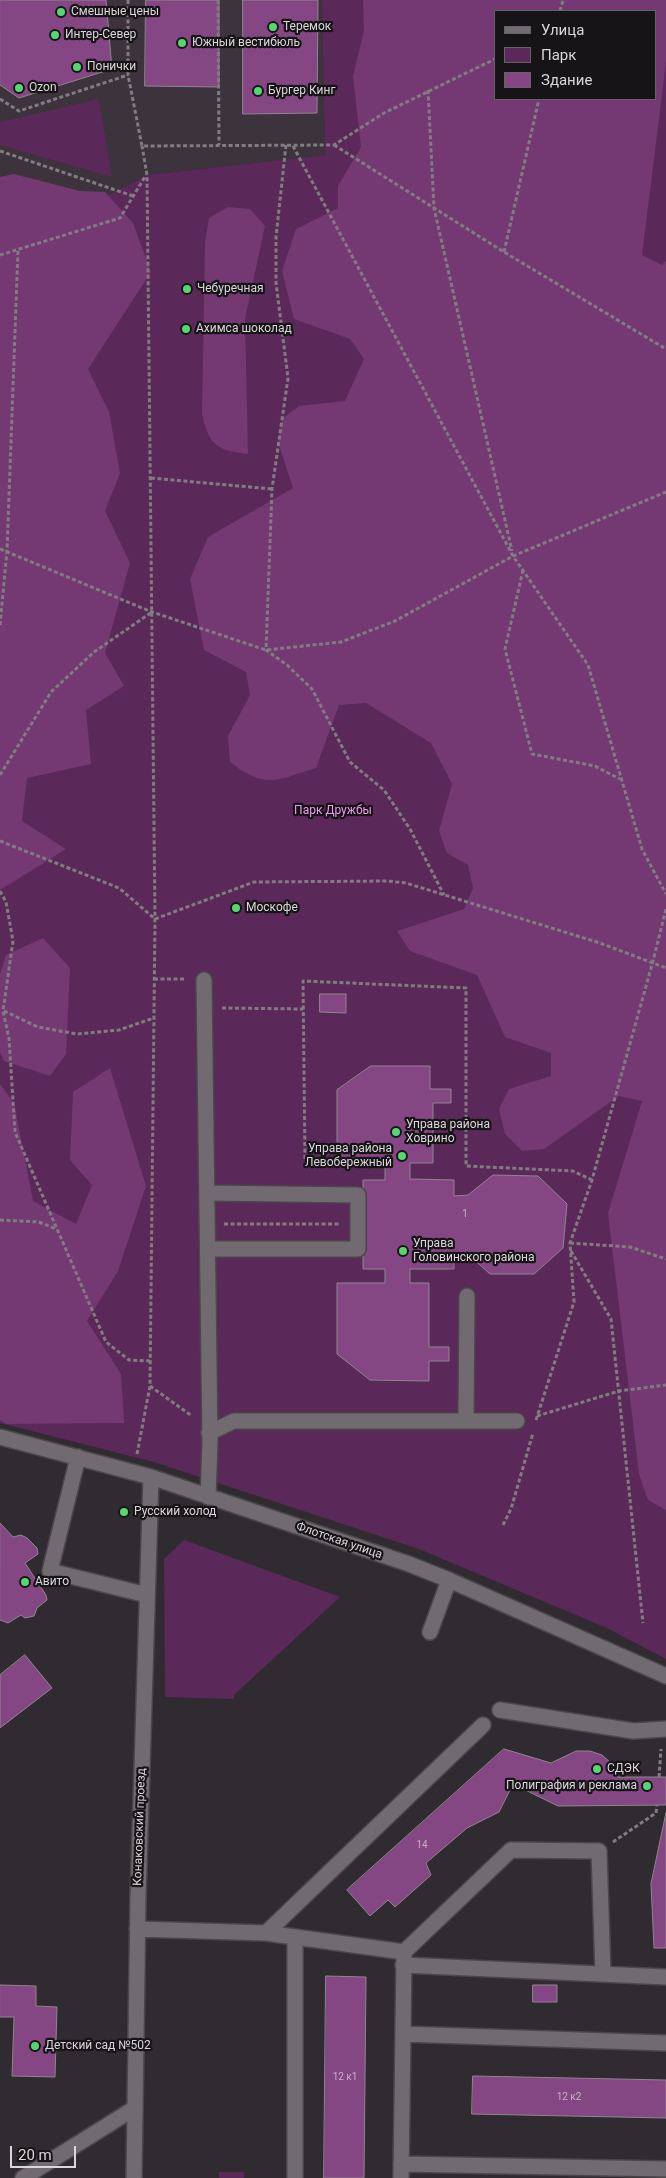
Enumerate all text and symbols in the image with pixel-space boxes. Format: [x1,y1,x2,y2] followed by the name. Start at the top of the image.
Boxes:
[71,5,159,19] place label: Смешные цены
[55,6,67,18] marker: Смешные цены
[493,10,656,100] legend
[283,20,331,34] place label: Теремок
[267,21,279,33] marker: Теремок
[541,21,584,39] text: Улица
[65,28,136,42] place label: Интер-Север
[49,29,61,41] marker: Интер-Север
[192,36,300,50] place label: Южный вестибюль
[176,37,188,49] marker: Южный вестибюль
[541,46,576,64] text: Парк
[87,60,136,74] place label: Понички
[71,61,83,73] marker: Понички
[541,71,592,89] text: Здание
[29,81,57,95] place label: Ozon
[13,82,25,94] marker: Ozon
[268,84,335,98] place label: Бургер Кинг
[252,85,264,97] marker: Бургер Кинг
[197,282,264,296] place label: Чебуречная
[181,283,193,295] marker: Чебуречная
[196,322,292,336] place label: Ахимса шоколад
[180,323,192,335] marker: Ахимса шоколад
[294,804,372,818] park label: Парк Дружбы
[246,901,298,915] place label: Москофе
[230,902,242,914] marker: Москофе
[406,1118,490,1146] place label: Управа района Ховрино
[390,1126,402,1138] marker: Управа района Ховрино
[305,1142,392,1170] place label: Управа района Левобережный
[396,1150,408,1162] marker: Управа района Левобережный
[462,1208,468,1220] house number: 1
[413,1237,535,1265] place label: Управа Головинского района
[397,1245,409,1257] marker: Управа Головинского района
[134,1505,216,1519] place label: Русский холод
[118,1506,130,1518] marker: Русский холод
[294,1520,384,1562] street label: Флотская улица
[35,1575,69,1589] place label: Авито
[19,1576,31,1588] marker: Авито
[607,1762,640,1776] place label: СДЭК
[591,1763,603,1775] marker: СДЭК
[131,1768,149,1886] street label: Конаковский проезд
[506,1779,637,1793] place label: Полиграфия и реклама
[641,1780,653,1792] marker: Полиграфия и реклама
[416,1839,428,1851] house number: 14
[45,2039,151,2053] place label: Детский сад №502
[29,2040,41,2052] marker: Детский сад №502
[333,2071,357,2083] house number: 12 к1
[557,2091,581,2103] house number: 12 к2
[12,2136,79,2168] scale bar
[18,2146,52,2164] text: 20 m

